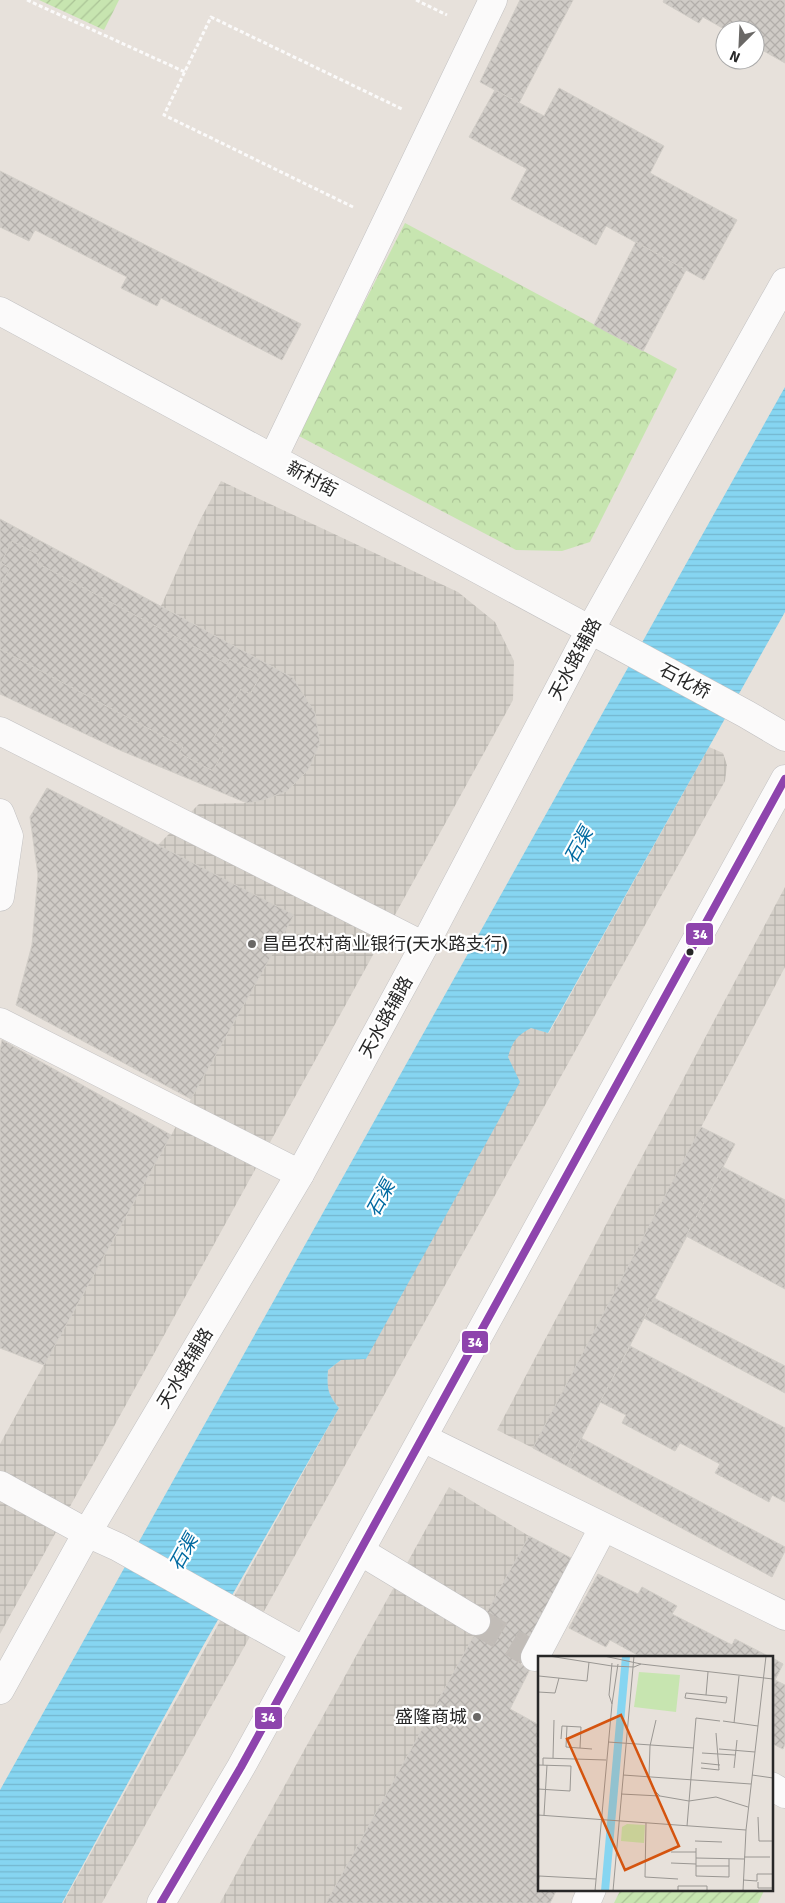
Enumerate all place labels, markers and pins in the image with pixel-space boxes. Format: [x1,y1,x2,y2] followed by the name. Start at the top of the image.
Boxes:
[262,933,508,955] place label: 昌邑农村商业银行(天水路支行)
[246,938,258,950] marker: 昌邑农村商业银行(天水路支行)
[685,947,695,957] unlabelled marker
[395,1706,467,1728] place label: 盛隆商城
[471,1711,483,1723] marker: 盛隆商城

